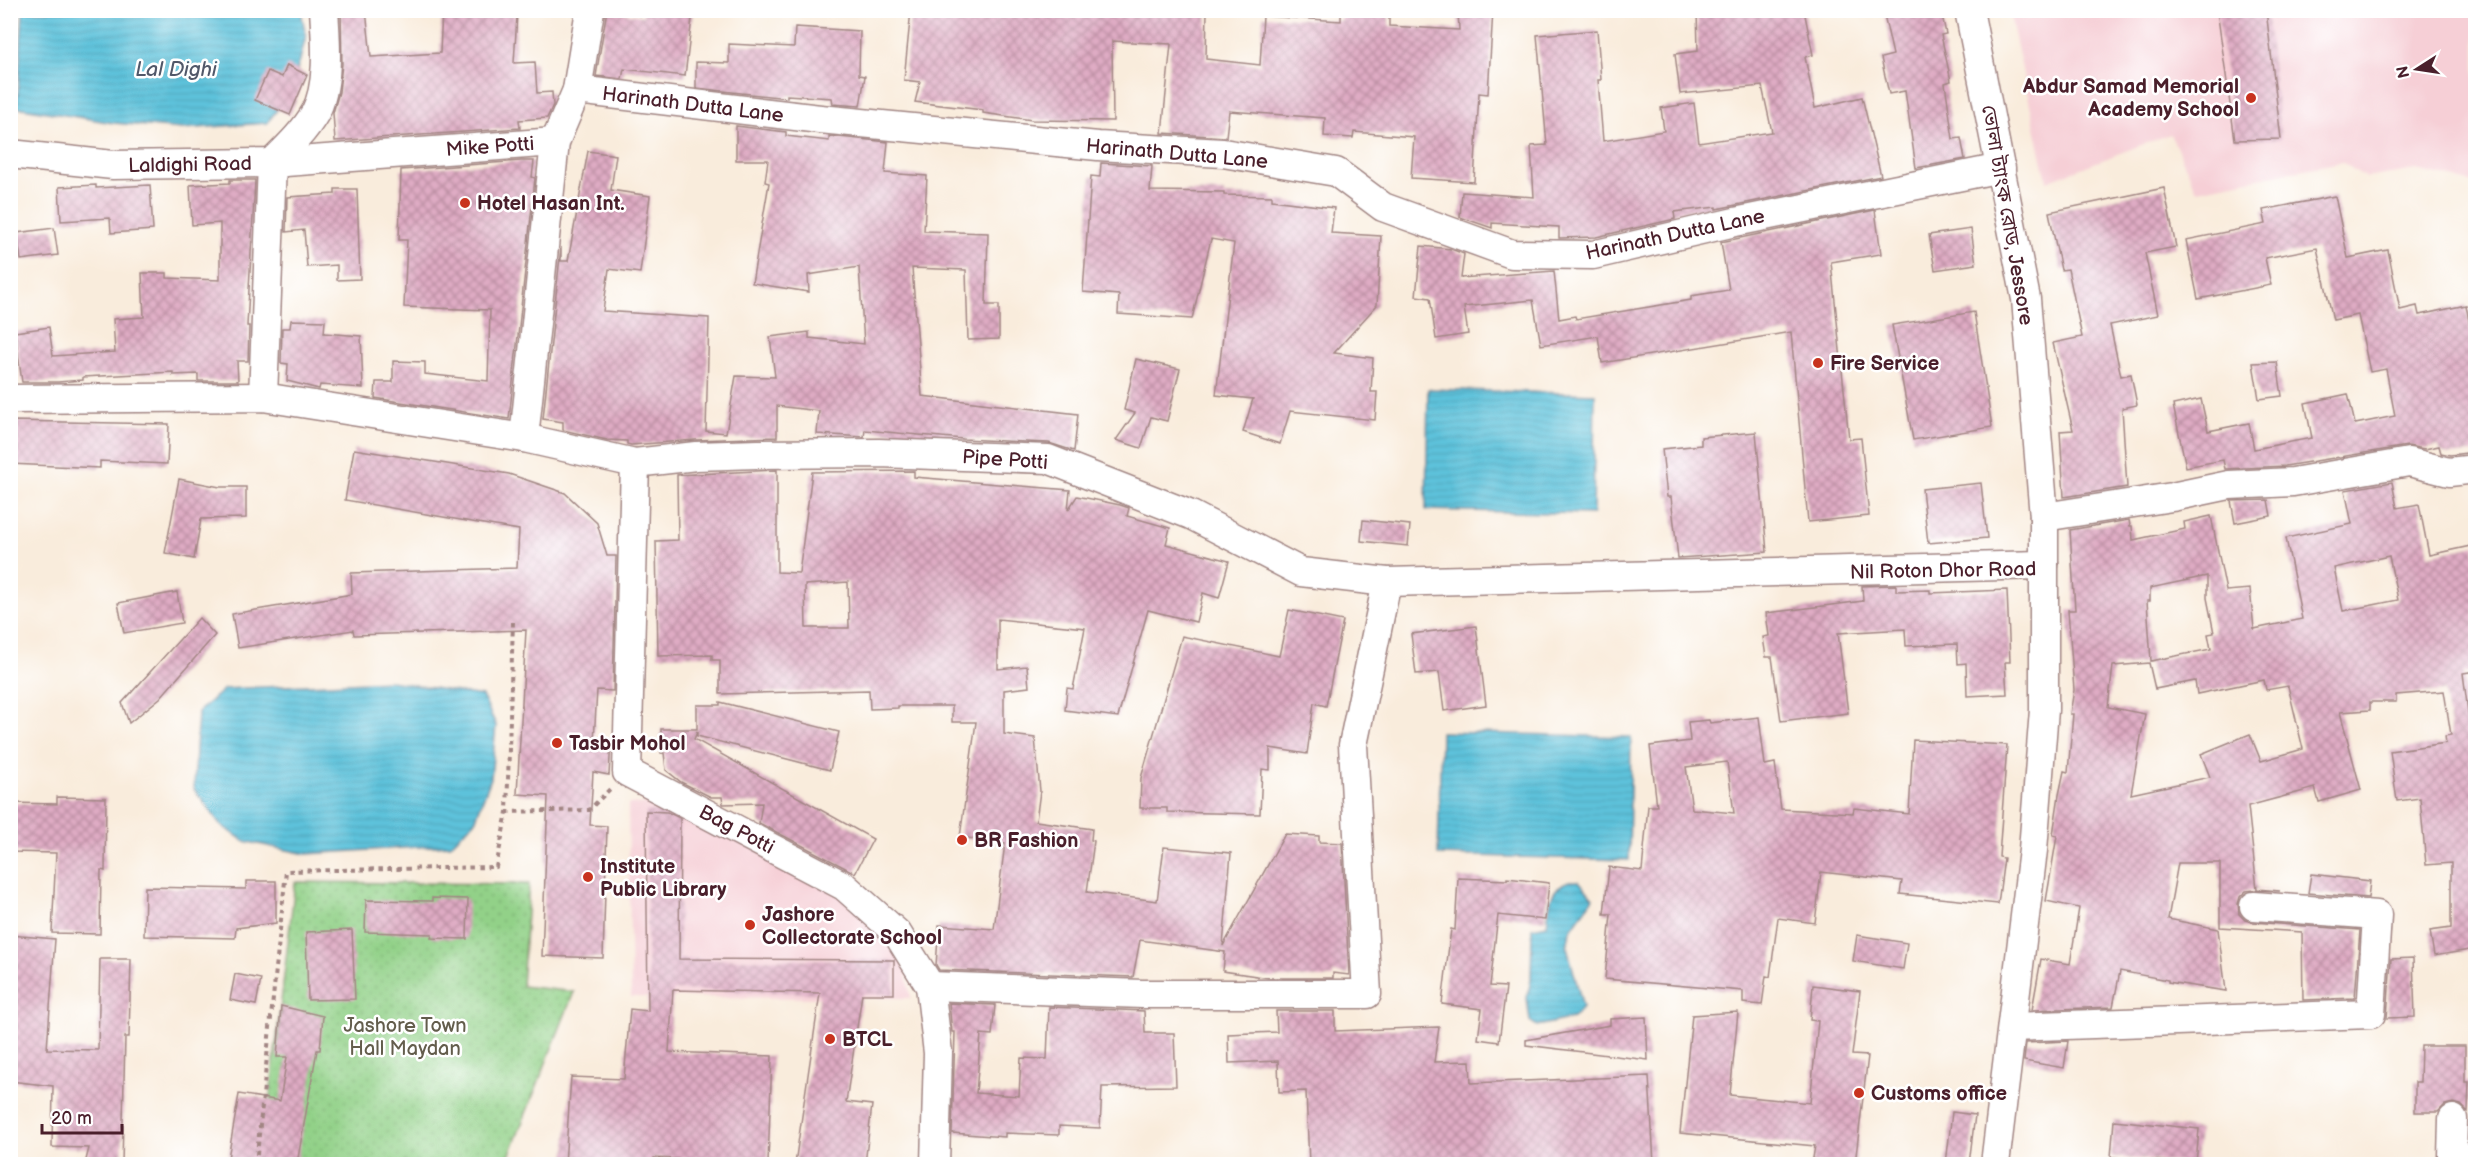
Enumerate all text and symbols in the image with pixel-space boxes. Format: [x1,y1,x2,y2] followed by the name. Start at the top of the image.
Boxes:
[2387,39,2447,99] north arrow
[135,57,218,82] water label: Lal Dighi
[2393,64,2414,80] text: N
[2022,75,2239,122] place label: Abdur Samad Memorial Academy School
[601,82,785,128] street label: Harinath Dutta Lane
[2244,91,2258,105] marker: Abdur Samad Memorial Academy School
[1976,103,2039,327] street label: ভোলা ট্যাংক রোড, Jessore
[445,132,535,162] street label: Mike Potti
[1085,134,1269,174] street label: Harinath Dutta Lane
[128,152,252,178] street label: Laldighi Road
[477,192,625,216] place label: Hotel Hasan Int.
[458,196,472,210] marker: Hotel Hasan Int.
[1583,204,1767,266] street label: Harinath Dutta Lane
[1830,352,1939,376] place label: Fire Service
[1811,356,1825,370] marker: Fire Service
[961,445,1049,475] street label: Pipe Potti
[1850,557,2036,585] street label: Nil Roton Dhor Road
[569,732,686,756] place label: Tasbir Mohol
[550,736,564,750] marker: Tasbir Mohol
[695,800,778,860] street label: Bag Potti
[974,829,1078,853] place label: BR Fashion
[955,833,969,847] marker: BR Fashion
[600,855,727,902] place label: Institute Public Library
[581,870,595,884] marker: Institute Public Library
[762,903,942,950] place label: Jashore Collectorate School
[743,918,757,932] marker: Jashore Collectorate School
[343,1014,467,1061] park label: Jashore Town Hall Maydan
[842,1028,893,1052] place label: BTCL
[823,1032,837,1046] marker: BTCL
[1871,1082,2007,1106] place label: Customs office
[1852,1086,1866,1100] marker: Customs office
[42,1097,122,1135] scale bar
[51,1108,92,1129] text: 20 m

